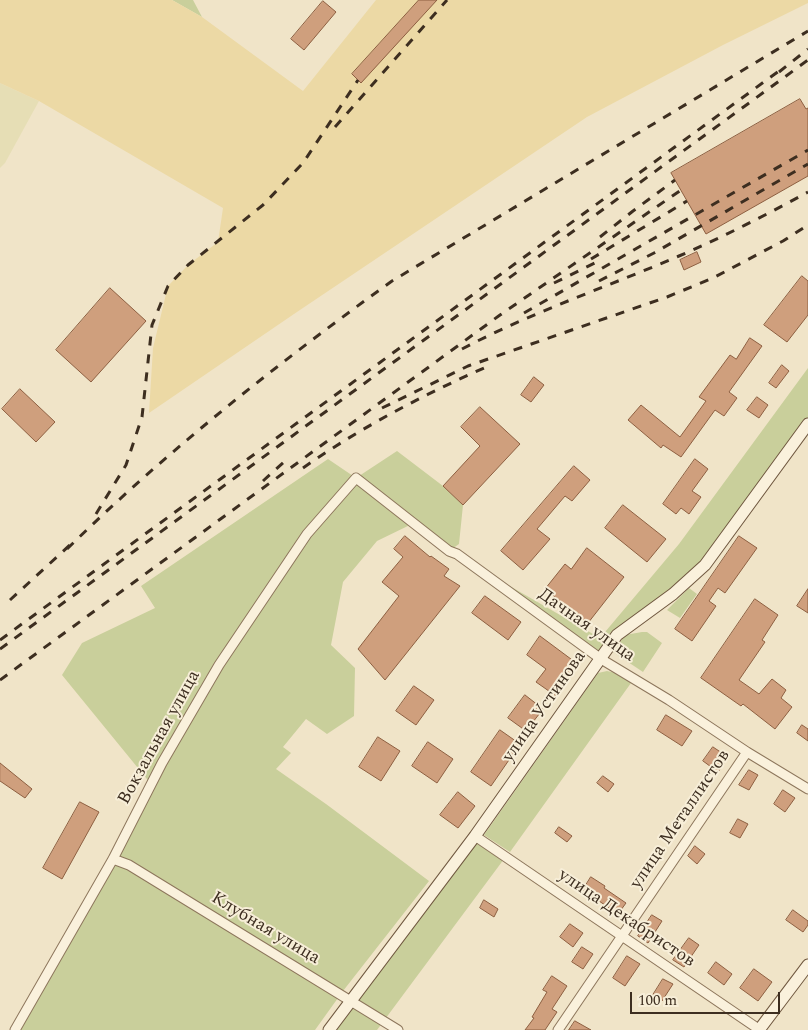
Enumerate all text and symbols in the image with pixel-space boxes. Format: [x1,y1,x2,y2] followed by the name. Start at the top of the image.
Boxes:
[533,585,639,667] street label: Дачная улица
[498,647,592,767] street label: улица Устинова
[114,667,206,809] street label: Вокзальная улица
[626,746,736,894] street label: улица Металлистов
[554,865,698,973] street label: улица Декабристов
[207,888,323,970] street label: Клубная улица
[633,982,783,1014] scale bar
[638,989,677,1012] text: 100 m

